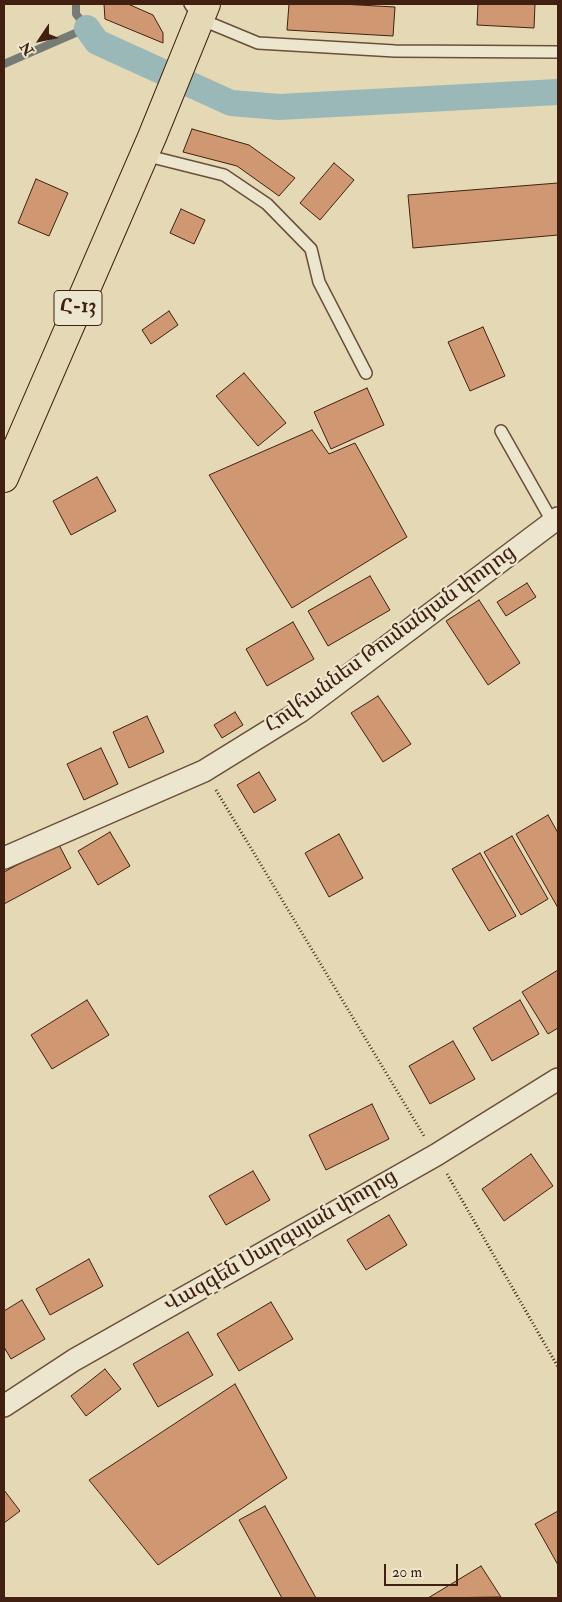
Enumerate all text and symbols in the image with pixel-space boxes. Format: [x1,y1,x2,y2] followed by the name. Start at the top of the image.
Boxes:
[15,15,65,65] north arrow
[17,39,38,59] text: N
[54,290,102,326] road number: Հ-13
[261,541,521,739] street label: Հովհաննես Թումանյան փողոց
[160,1165,402,1319] street label: Վազգեն Սարգսյան փողոց
[387,1554,461,1586] scale bar
[392,1563,422,1582] text: 20 m

